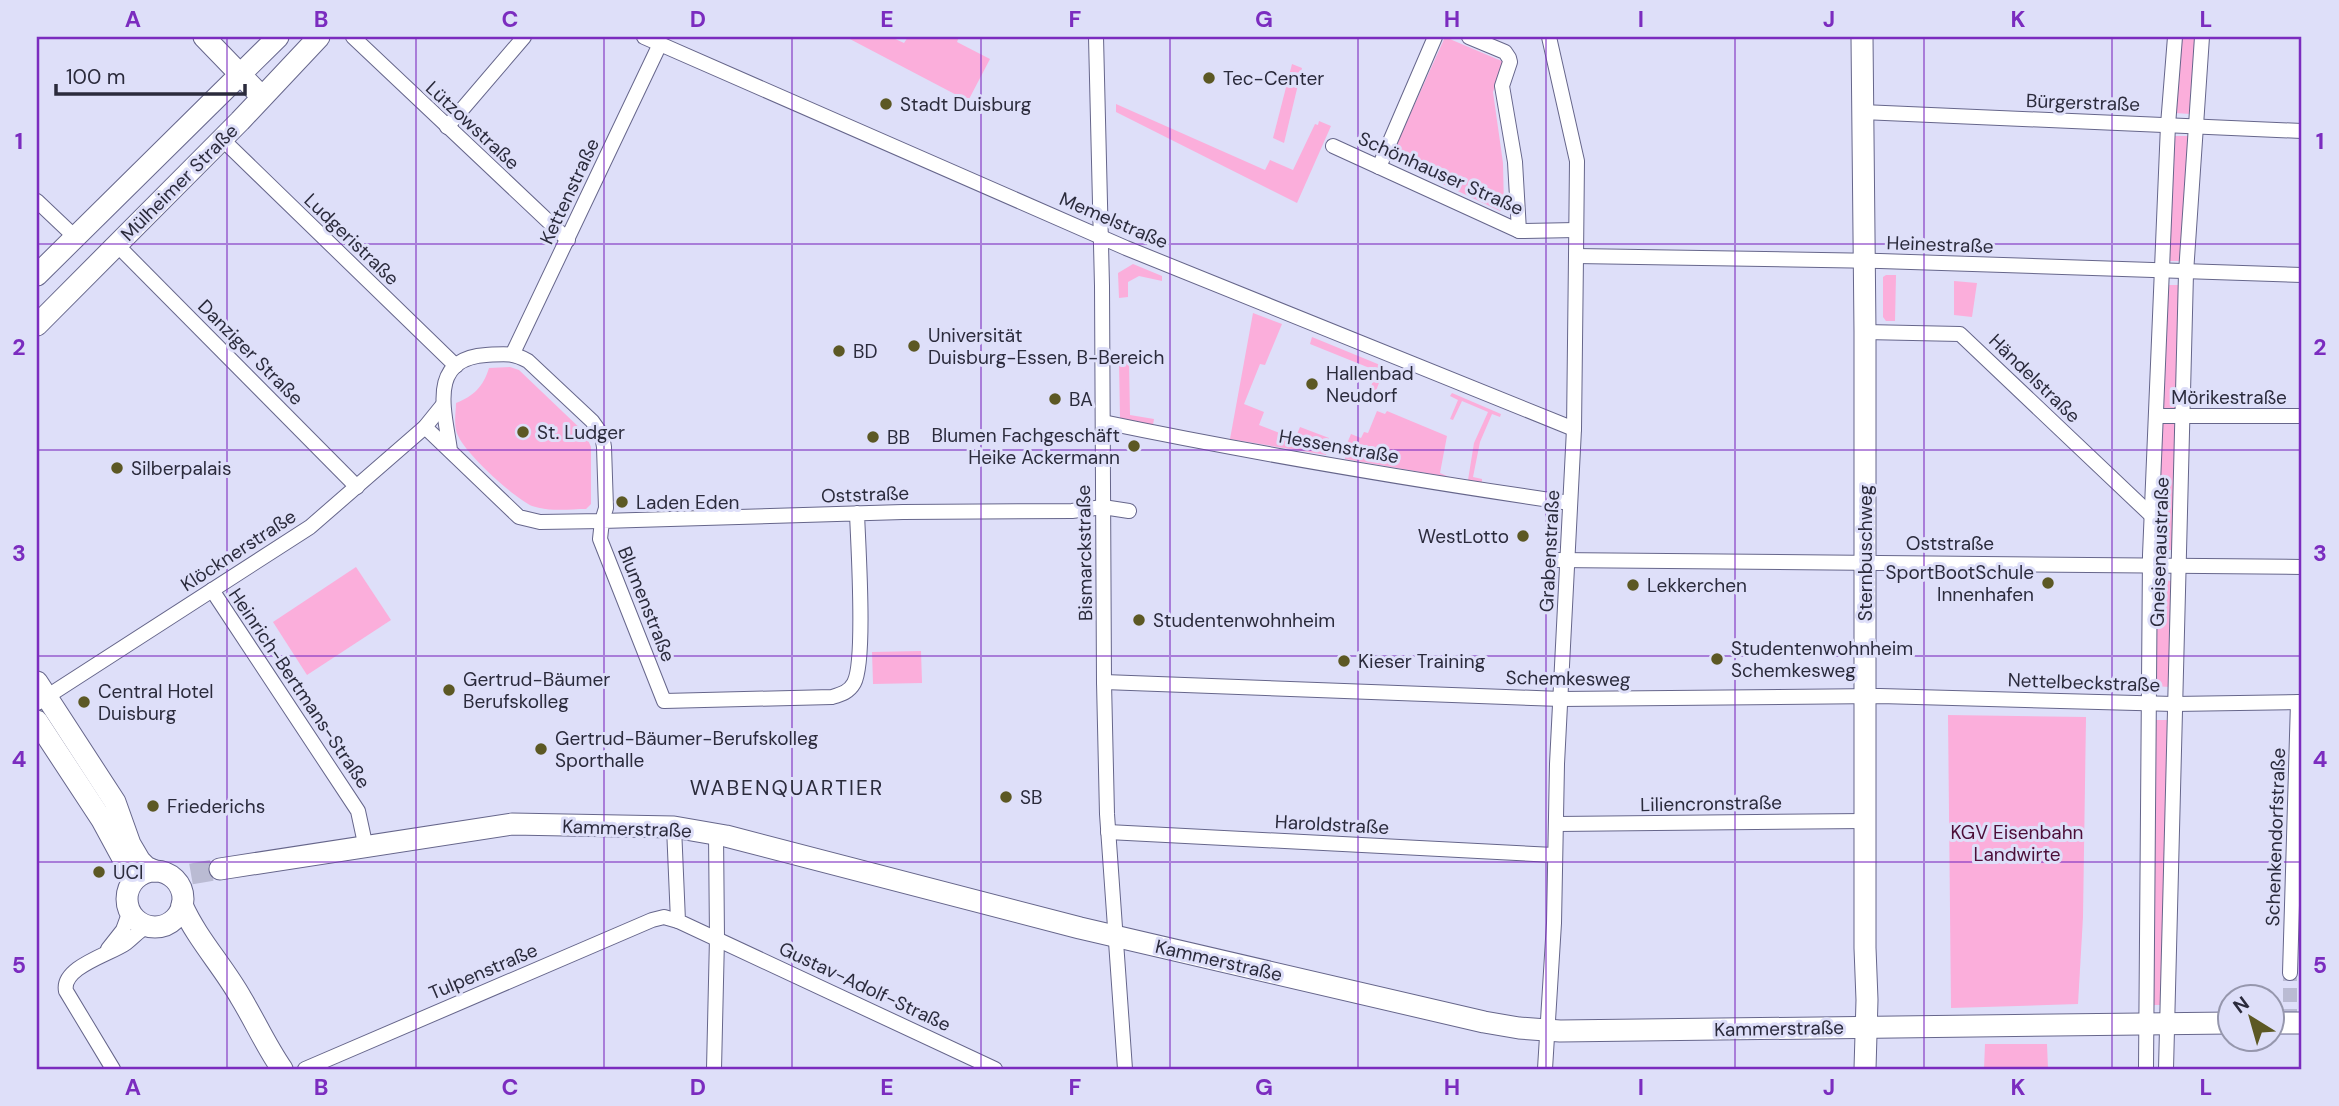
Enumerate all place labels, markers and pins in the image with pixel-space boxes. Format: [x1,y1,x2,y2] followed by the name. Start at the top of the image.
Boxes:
[1223,66,1324,91] place label: Tec-Center
[1201,70,1217,86] marker: Tec-Center
[900,92,1032,117] place label: Stadt Duisburg
[878,96,894,112] marker: Stadt Duisburg
[928,323,1164,370] place label: Universität Duisburg-Essen, B-Bereich
[906,338,922,354] marker: Universität Duisburg-Essen, B-Bereich
[853,339,878,364] place label: BD
[831,343,847,359] marker: BD
[1326,361,1414,408] place label: Hallenbad Neudorf
[1304,376,1320,392] marker: Hallenbad Neudorf
[1069,387,1093,412] place label: BA
[1047,391,1063,407] marker: BA
[537,420,625,445] place label: St. Ludger
[932,423,1120,470] place label: Blumen Fachgeschäft Heike Ackermann
[515,424,531,440] marker: St. Ludger
[887,425,910,450] place label: BB
[865,429,881,445] marker: BB
[1126,438,1142,454] marker: Blumen Fachgeschäft Heike Ackermann
[131,456,231,481] place label: Silberpalais
[109,460,125,476] marker: Silberpalais
[636,490,739,515] place label: Laden Eden
[614,494,630,510] marker: Laden Eden
[1418,524,1509,549] place label: WestLotto
[1515,528,1531,544] marker: WestLotto
[1886,560,2034,607] place label: SportBootSchule Innenhafen
[1647,573,1747,598] place label: Lekkerchen
[2040,575,2056,591] marker: SportBootSchule Innenhafen
[1625,577,1641,593] marker: Lekkerchen
[1153,608,1335,633] place label: Studentenwohnheim
[1131,612,1147,628] marker: Studentenwohnheim
[1731,636,1913,683] place label: Studentenwohnheim Schemkesweg
[1358,649,1486,674] place label: Kieser Training
[1709,651,1725,667] marker: Studentenwohnheim Schemkesweg
[1336,653,1352,669] marker: Kieser Training
[463,667,610,714] place label: Gertrud-Bäumer Berufskolleg
[98,679,213,726] place label: Central Hotel Duisburg
[441,682,457,698] marker: Gertrud-Bäumer Berufskolleg
[76,694,92,710] marker: Central Hotel Duisburg
[555,726,819,773] place label: Gertrud-Bäumer-Berufskolleg Sporthalle
[533,741,549,757] marker: Gertrud-Bäumer-Berufskolleg Sporthalle
[1020,785,1042,810] place label: SB
[998,789,1014,805] marker: SB
[167,794,265,819] place label: Friederichs
[145,798,161,814] marker: Friederichs
[113,860,144,885] place label: UCI
[91,864,107,880] marker: UCI

